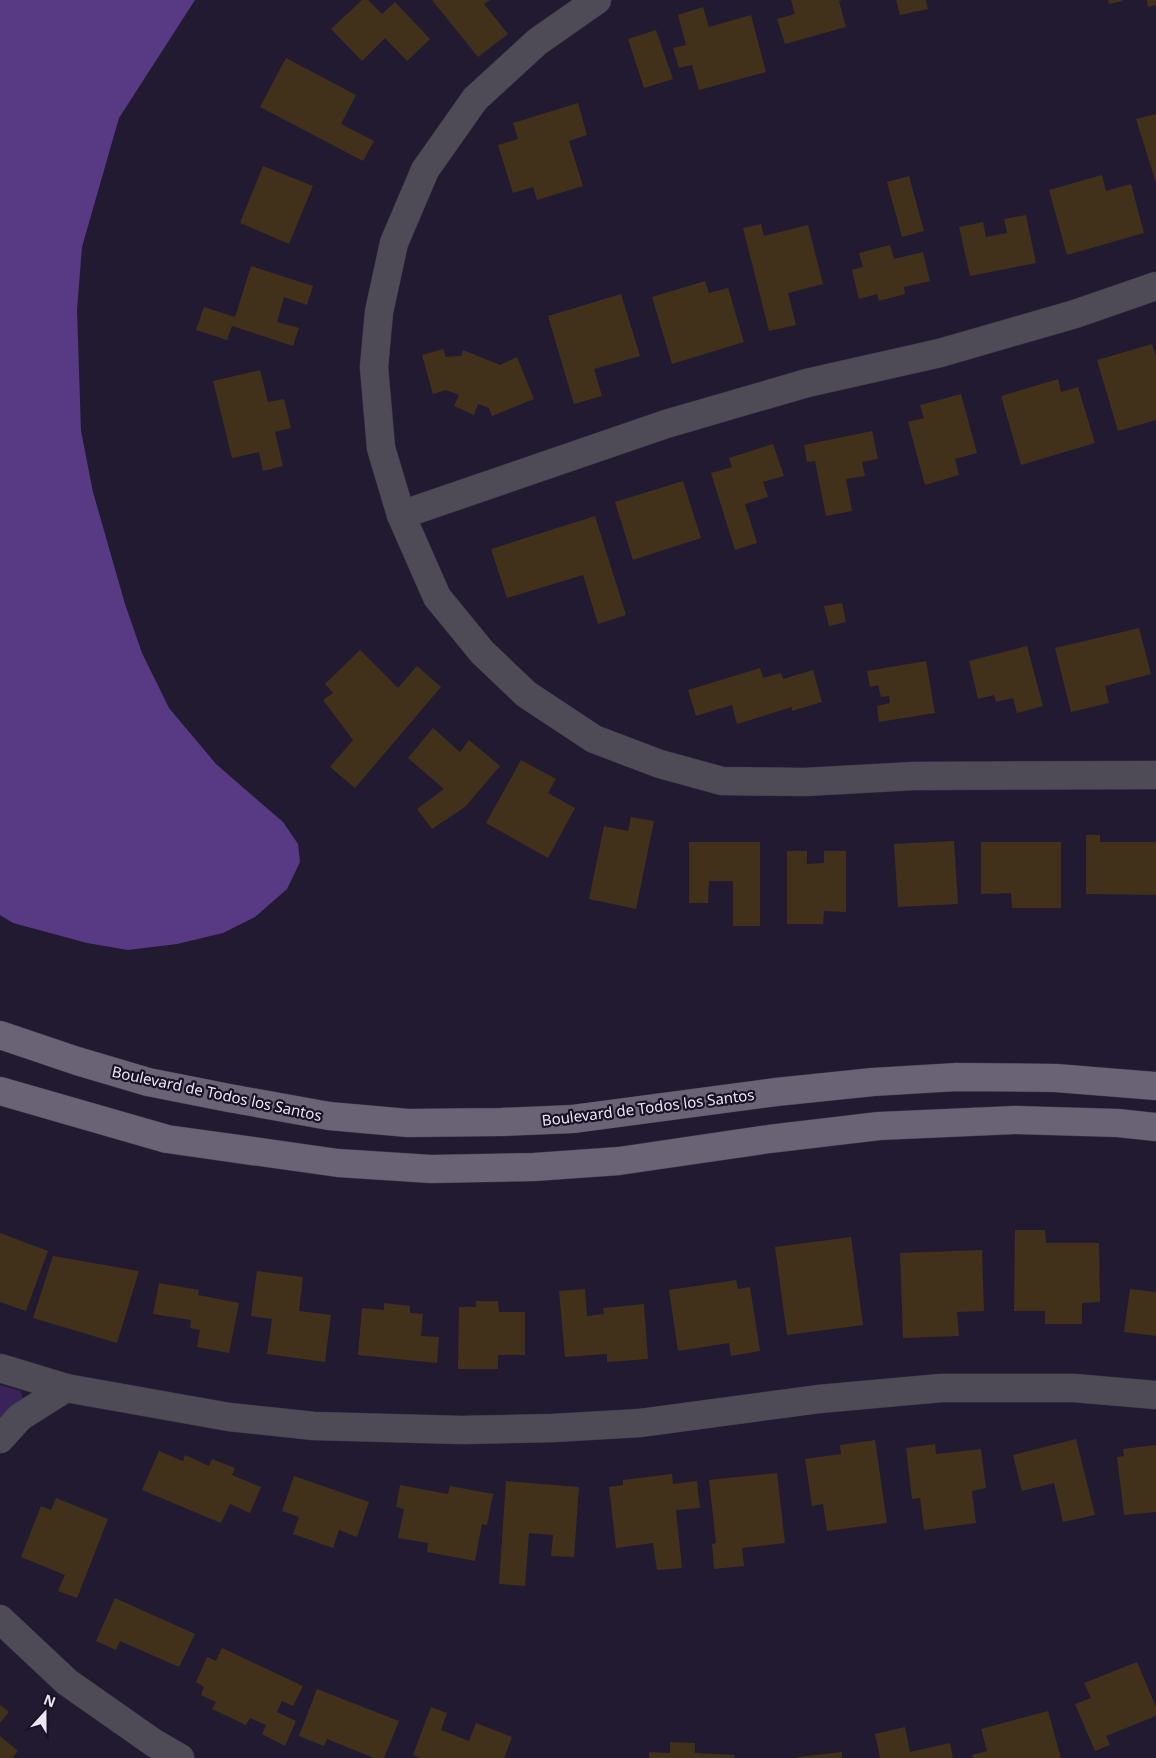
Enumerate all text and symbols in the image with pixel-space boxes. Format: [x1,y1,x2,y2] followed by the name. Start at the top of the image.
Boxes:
[110,1061,324,1125] street label: Boulevard de Todos los Santos
[541,1084,755,1130] street label: Boulevard de Todos los Santos
[20,1688,70,1738] north arrow
[41,1689,59,1711] text: N

